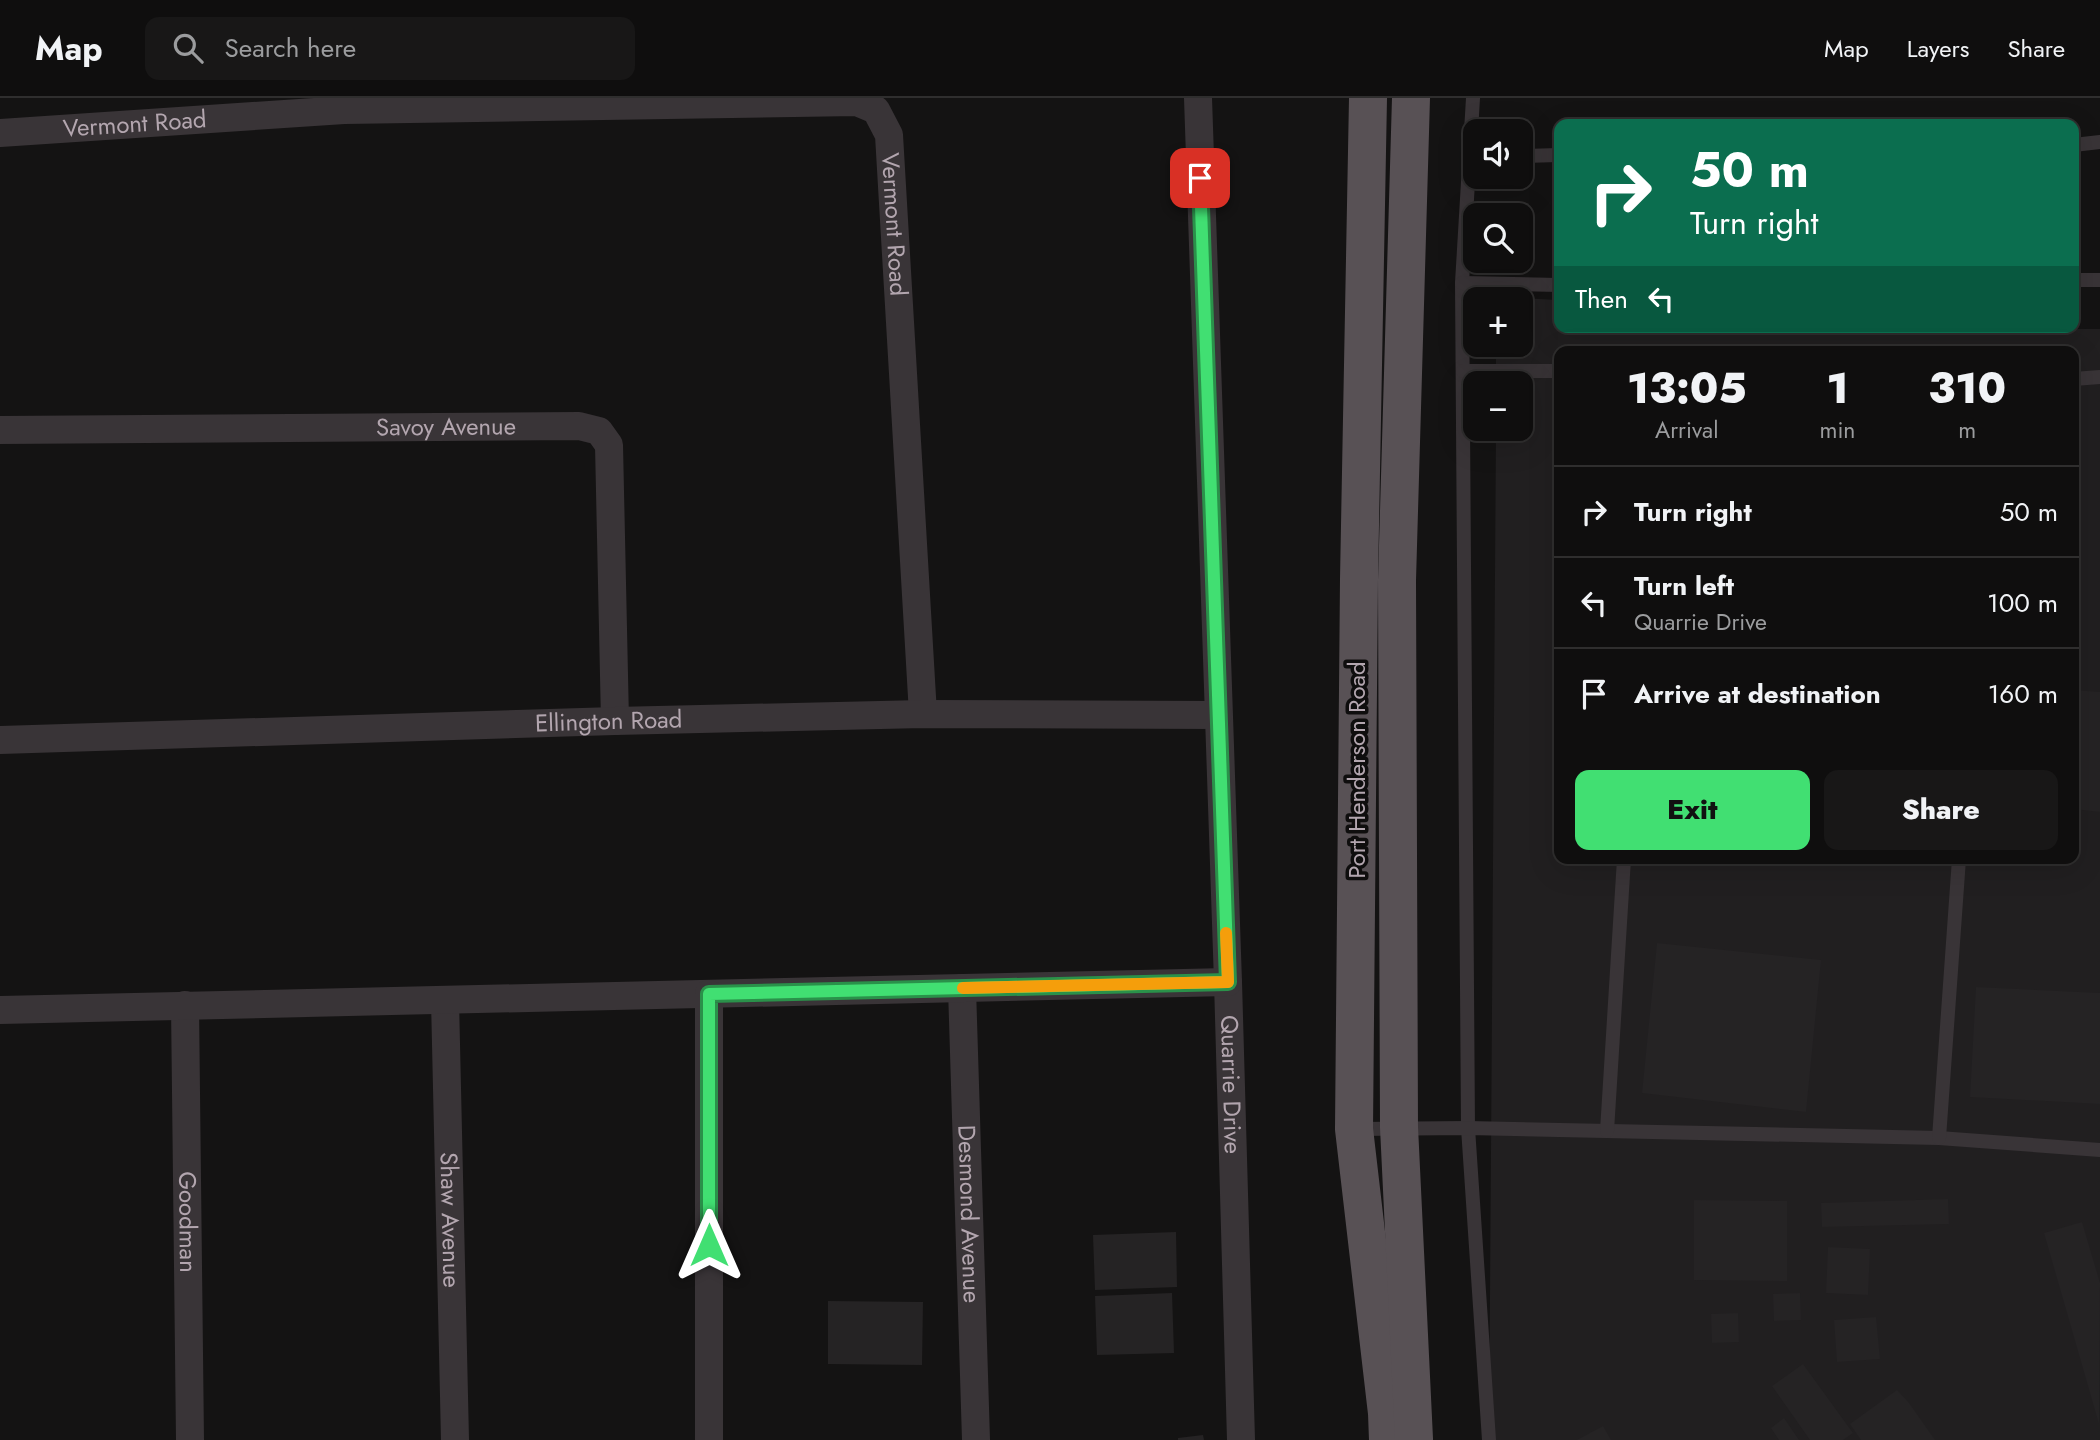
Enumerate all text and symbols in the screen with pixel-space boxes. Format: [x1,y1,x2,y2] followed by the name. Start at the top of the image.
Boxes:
[145,17,635,80] search box
[35,25,103,72] text: Map
[169,29,207,67] icon: search
[225,29,356,67] text: Search here
[1824,31,1869,66] text: Map
[1907,31,1969,66] text: Layers
[2007,31,2065,66] text: Share
[62,101,208,146] street label: Vermont Road
[1463,119,1533,441] map controls
[1463,119,1533,189] button: sound
[1690,135,1809,205] text: 50 m
[1575,147,1666,238] icon: right
[1170,148,1230,208] pin
[873,151,916,297] street label: Vermont Road
[1181,159,1219,197] icon: arrive
[1690,200,1819,246] text: Turn right
[1463,203,1533,273] button: search
[1575,280,1628,318] text: Then
[1642,280,1680,318] icon: left
[1463,287,1533,357] button: +
[1627,358,1747,419] text: 13:05
[1826,358,1849,419] text: 1
[1928,358,2006,419] text: 310
[1463,371,1533,441] button: −
[376,408,516,444] street label: Savoy Avenue
[1655,413,1718,447] text: Arrival
[1819,413,1855,447] text: min
[1958,413,1976,447] text: m
[1575,493,1613,531] icon: right
[1634,493,1752,531] text: Turn right
[2000,493,2058,531] text: 50 m
[1634,567,1734,605] text: Turn left
[1575,584,1613,622] icon: left
[1987,584,2058,622] text: 100 m
[1634,605,1767,639] text: Quarrie Drive
[1339,661,1374,879] street label: Port Henderson Road
[1575,675,1613,713] icon: arrive
[1634,675,1881,713] text: Arrive at destination
[1988,675,2058,713] text: 160 m
[535,701,683,740] street label: Ellington Road
[1575,770,1810,850] button: Exit
[1824,770,2058,850] button: Share
[1212,1015,1251,1154] street label: Quarrie Drive
[949,1124,990,1304] street label: Desmond Avenue
[431,1152,470,1288] street label: Shaw Avenue
[170,1171,206,1273] street label: Goodman
[672,1208,746,1282] position arrow

